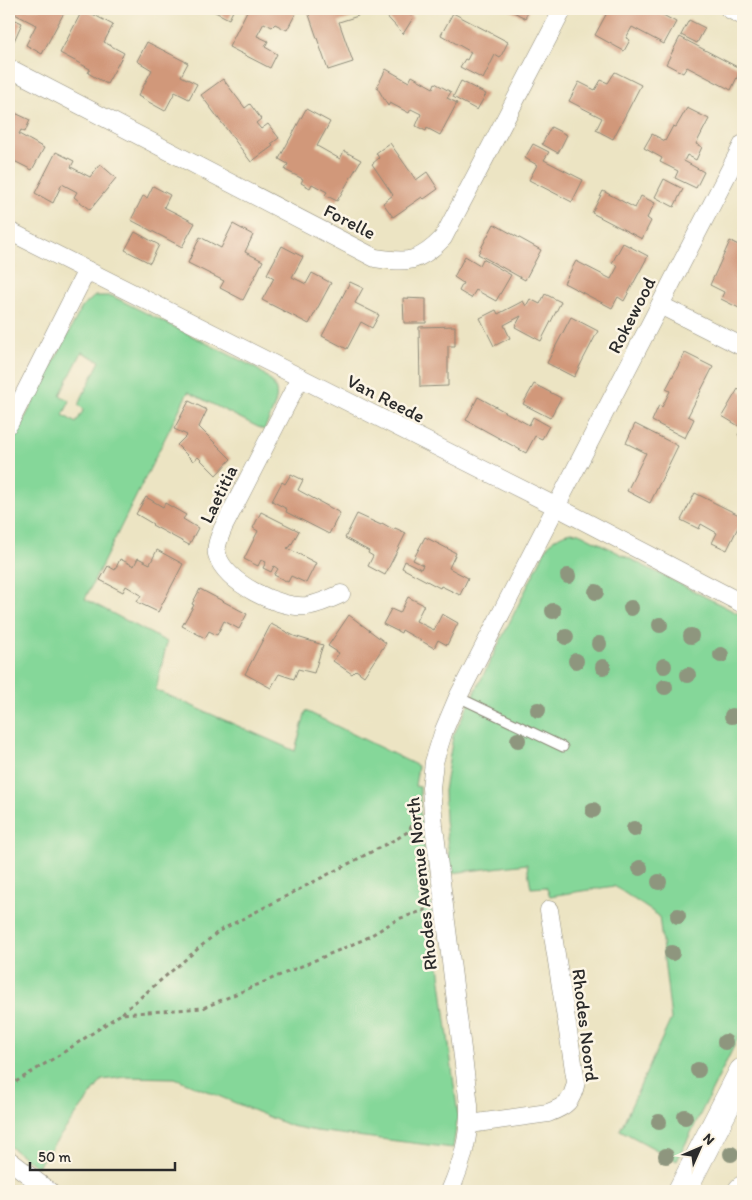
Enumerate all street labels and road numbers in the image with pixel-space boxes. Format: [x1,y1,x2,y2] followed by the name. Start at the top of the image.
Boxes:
[320,199,380,244] street label: Forelle
[602,273,661,357] street label: Rokewood
[343,369,429,428] street label: Van Reede
[195,461,242,527] street label: Laetitia
[401,796,442,972] street label: Rhodes Avenue North
[567,967,604,1083] street label: Rhodes Noord

